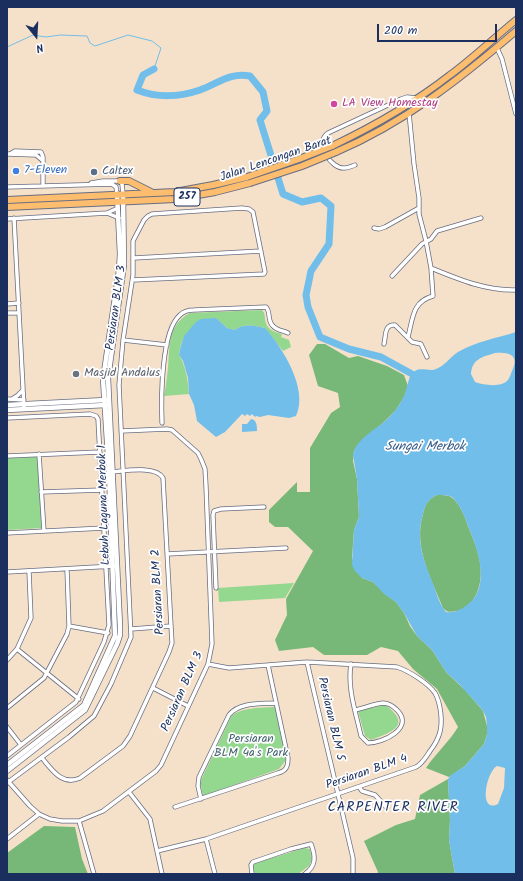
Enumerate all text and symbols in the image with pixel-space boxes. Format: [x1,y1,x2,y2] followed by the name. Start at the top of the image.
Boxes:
[16,16,56,56] north arrow
[379,16,499,42] scale bar
[384,21,417,40] text: 200 m
[34,38,46,57] text: N
[342,97,438,111] place label: LA View Homestay
[329,99,339,109] marker: LA View Homestay
[219,134,333,186] street label: Jalan Lencongan Barat
[24,164,67,178] place label: 7-Eleven
[102,165,133,179] place label: Caltex
[11,166,21,176] marker: 7-Eleven
[89,167,99,177] marker: Caltex
[174,188,200,206] road number: 257
[104,265,130,351] street label: Persiaran BLM 3
[84,367,160,381] place label: Masjid Andalus
[71,369,81,379] marker: Masjid Andalus
[385,440,465,456] water label: Sungai Merbok
[96,445,114,565] street label: Lebuh Laguna Merbok 1
[150,549,168,635] street label: Persiaran BLM 2
[159,650,207,734] street label: Persiaran BLM 3
[313,676,347,762] street label: Persiaran BLM 5
[214,733,288,761] park label: Persiaran BLM 4a's Park
[324,752,410,794] street label: Persiaran BLM 4
[327,801,459,817] district label: CARPENTER RIVER

